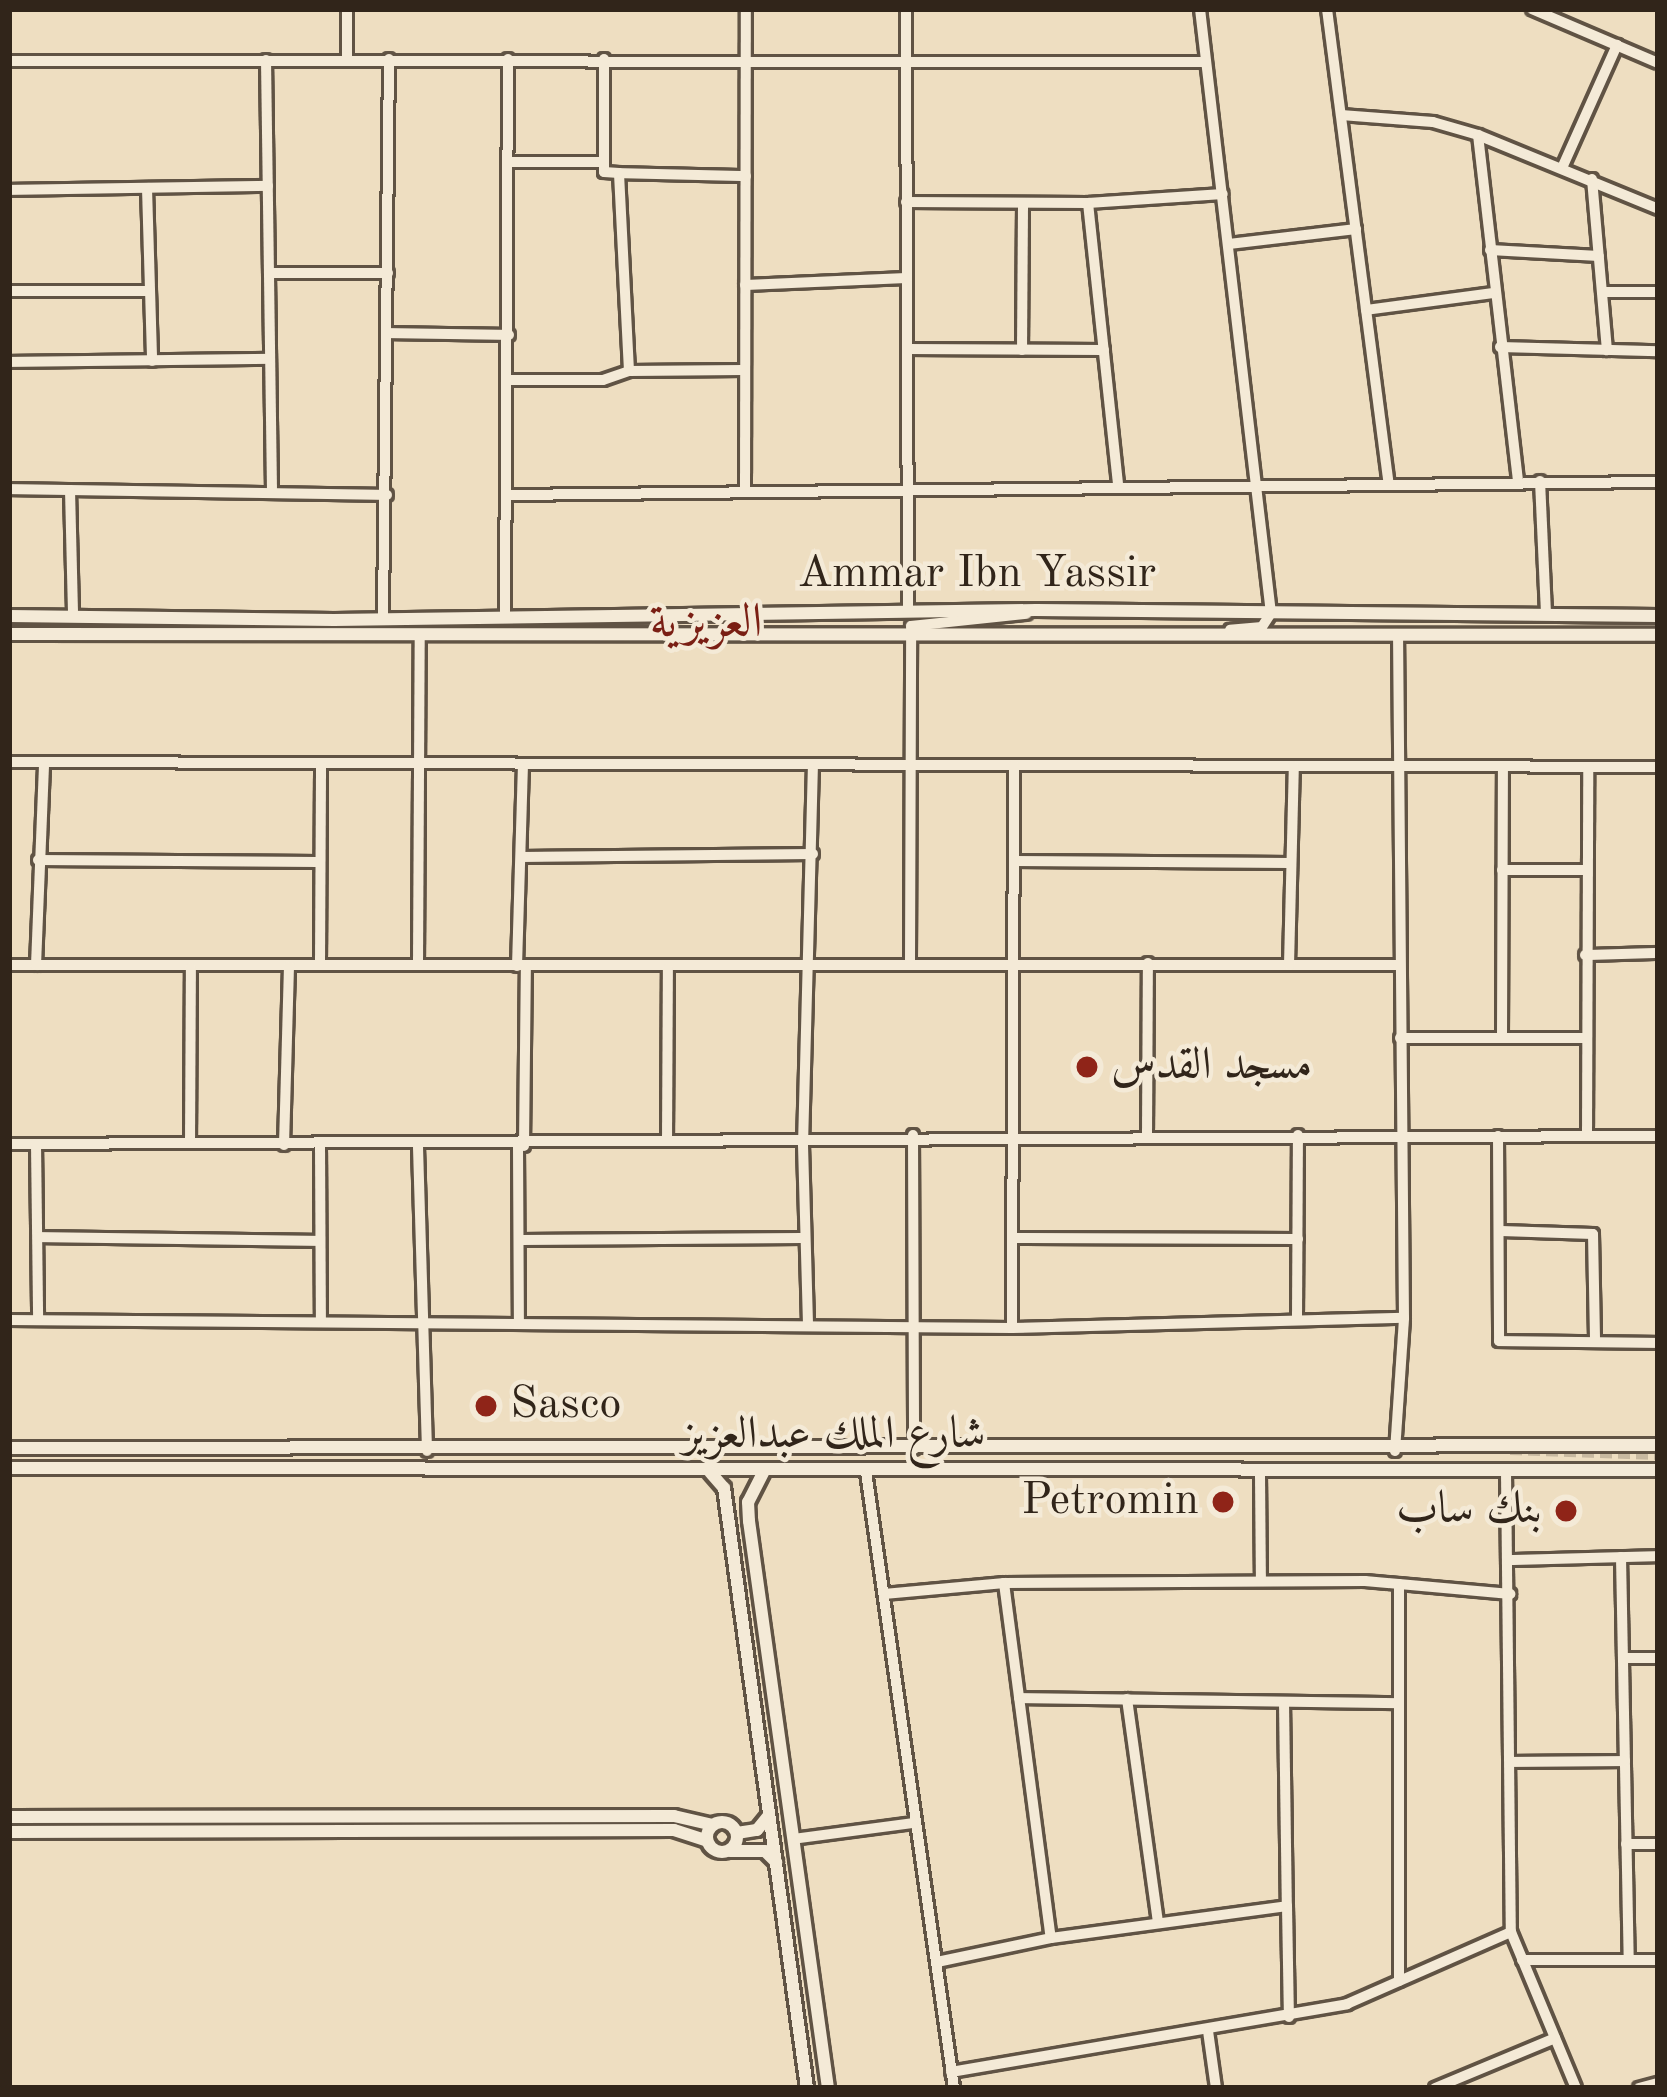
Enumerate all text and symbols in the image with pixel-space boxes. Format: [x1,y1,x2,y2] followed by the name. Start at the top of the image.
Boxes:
[798,548,1156,602] street label: Ammar Ibn Yassir
[650,595,762,653] district label: العزيزية
[1111,1040,1312,1094] place label: مسجد القدس
[1074,1054,1100,1080] marker: مسجد القدس
[510,1379,622,1433] place label: Sasco
[473,1393,499,1419] marker: Sasco
[683,1409,985,1463] street label: شارع الملك عبدالعزيز
[1021,1475,1199,1529] place label: Petromin
[1396,1484,1542,1538] place label: بنك ساب
[1210,1489,1236,1515] marker: Petromin
[1553,1498,1579,1524] marker: بنك ساب

